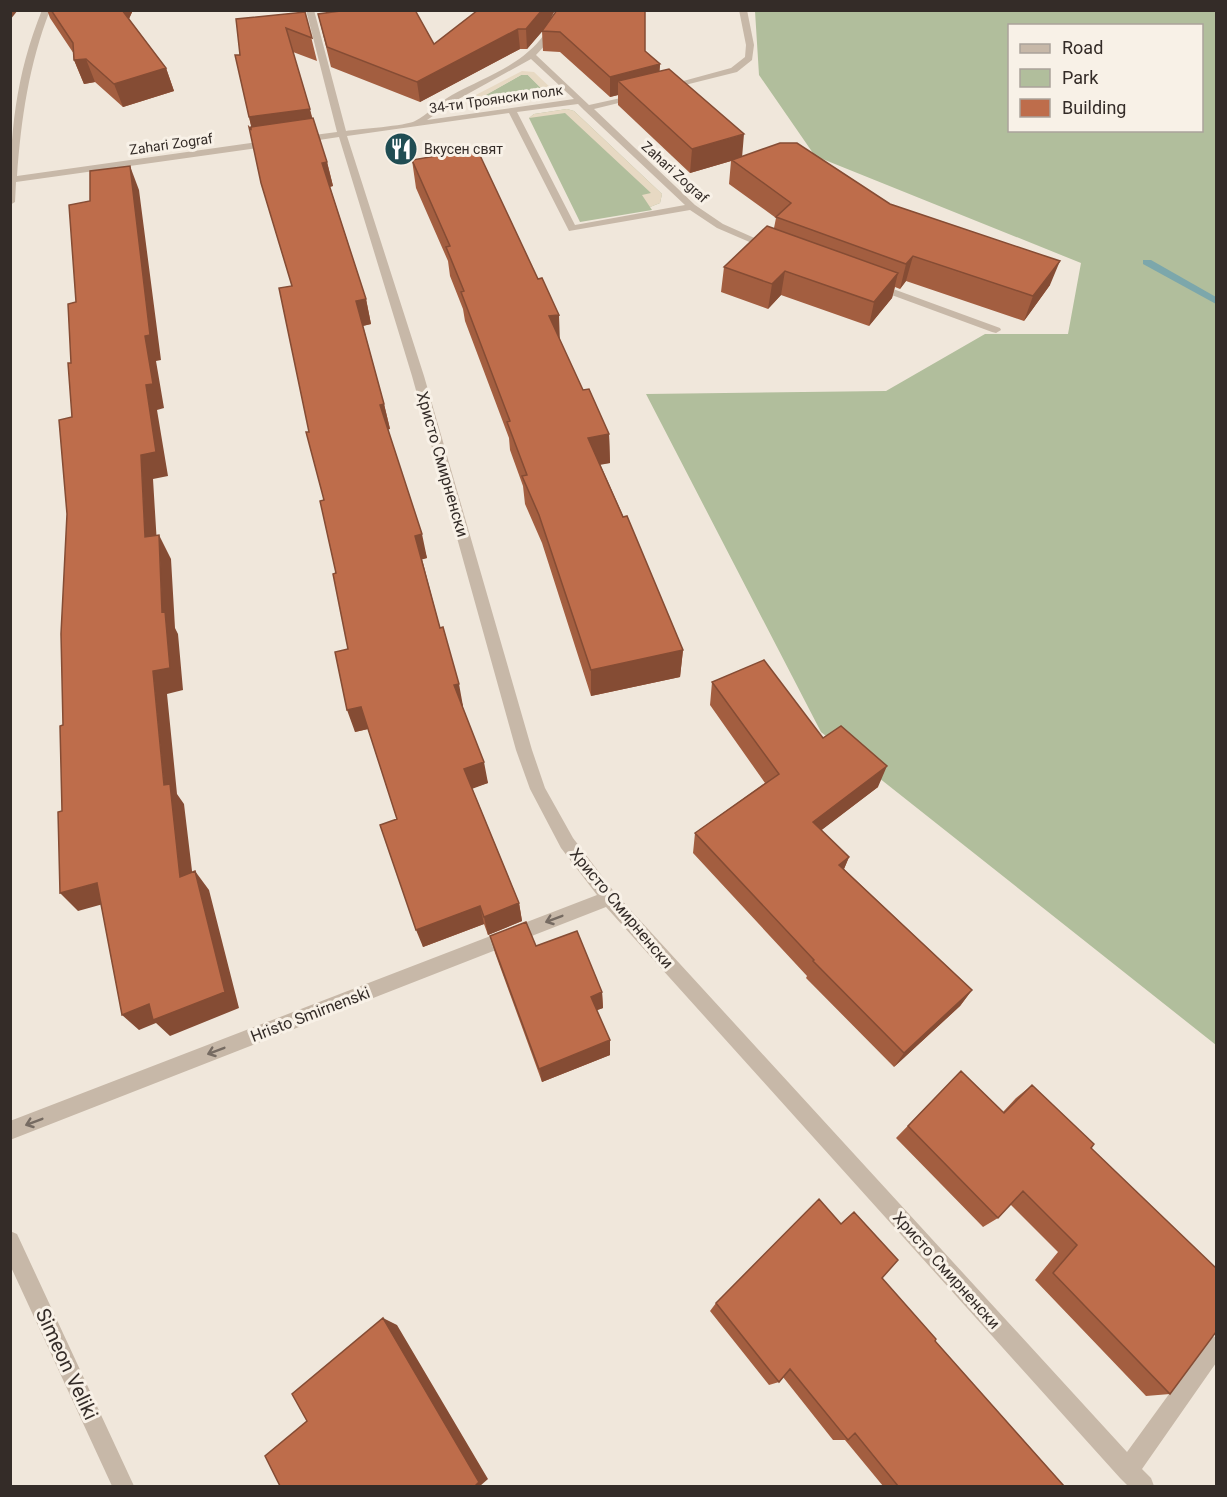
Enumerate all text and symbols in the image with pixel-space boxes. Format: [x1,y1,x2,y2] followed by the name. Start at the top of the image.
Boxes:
[1008,24,1203,132] legend
[1062,37,1103,58] text: Road
[1062,67,1099,88] text: Park
[428,82,564,116] street label: 34-ти Троянски полк
[1062,97,1126,118] text: Building
[128,130,214,158] street label: Zahari Zograf
[383,131,419,167] restaurant icon: Вкусен свят
[638,138,712,206] street label: Zahari Zograf
[424,141,503,157] place label: Вкусен свят
[413,389,472,539] street label: Христо Смирненски
[566,844,677,972] street label: Христо Смирненски
[546,914,564,925] one-way arrow
[248,983,373,1046] street label: Hristo Smirnenski
[207,1046,226,1057] one-way arrow
[26,1117,44,1128] one-way arrow
[889,1208,1004,1333] street label: Христо Смирненски
[31,1305,103,1423] street label: Simeon Veliki

